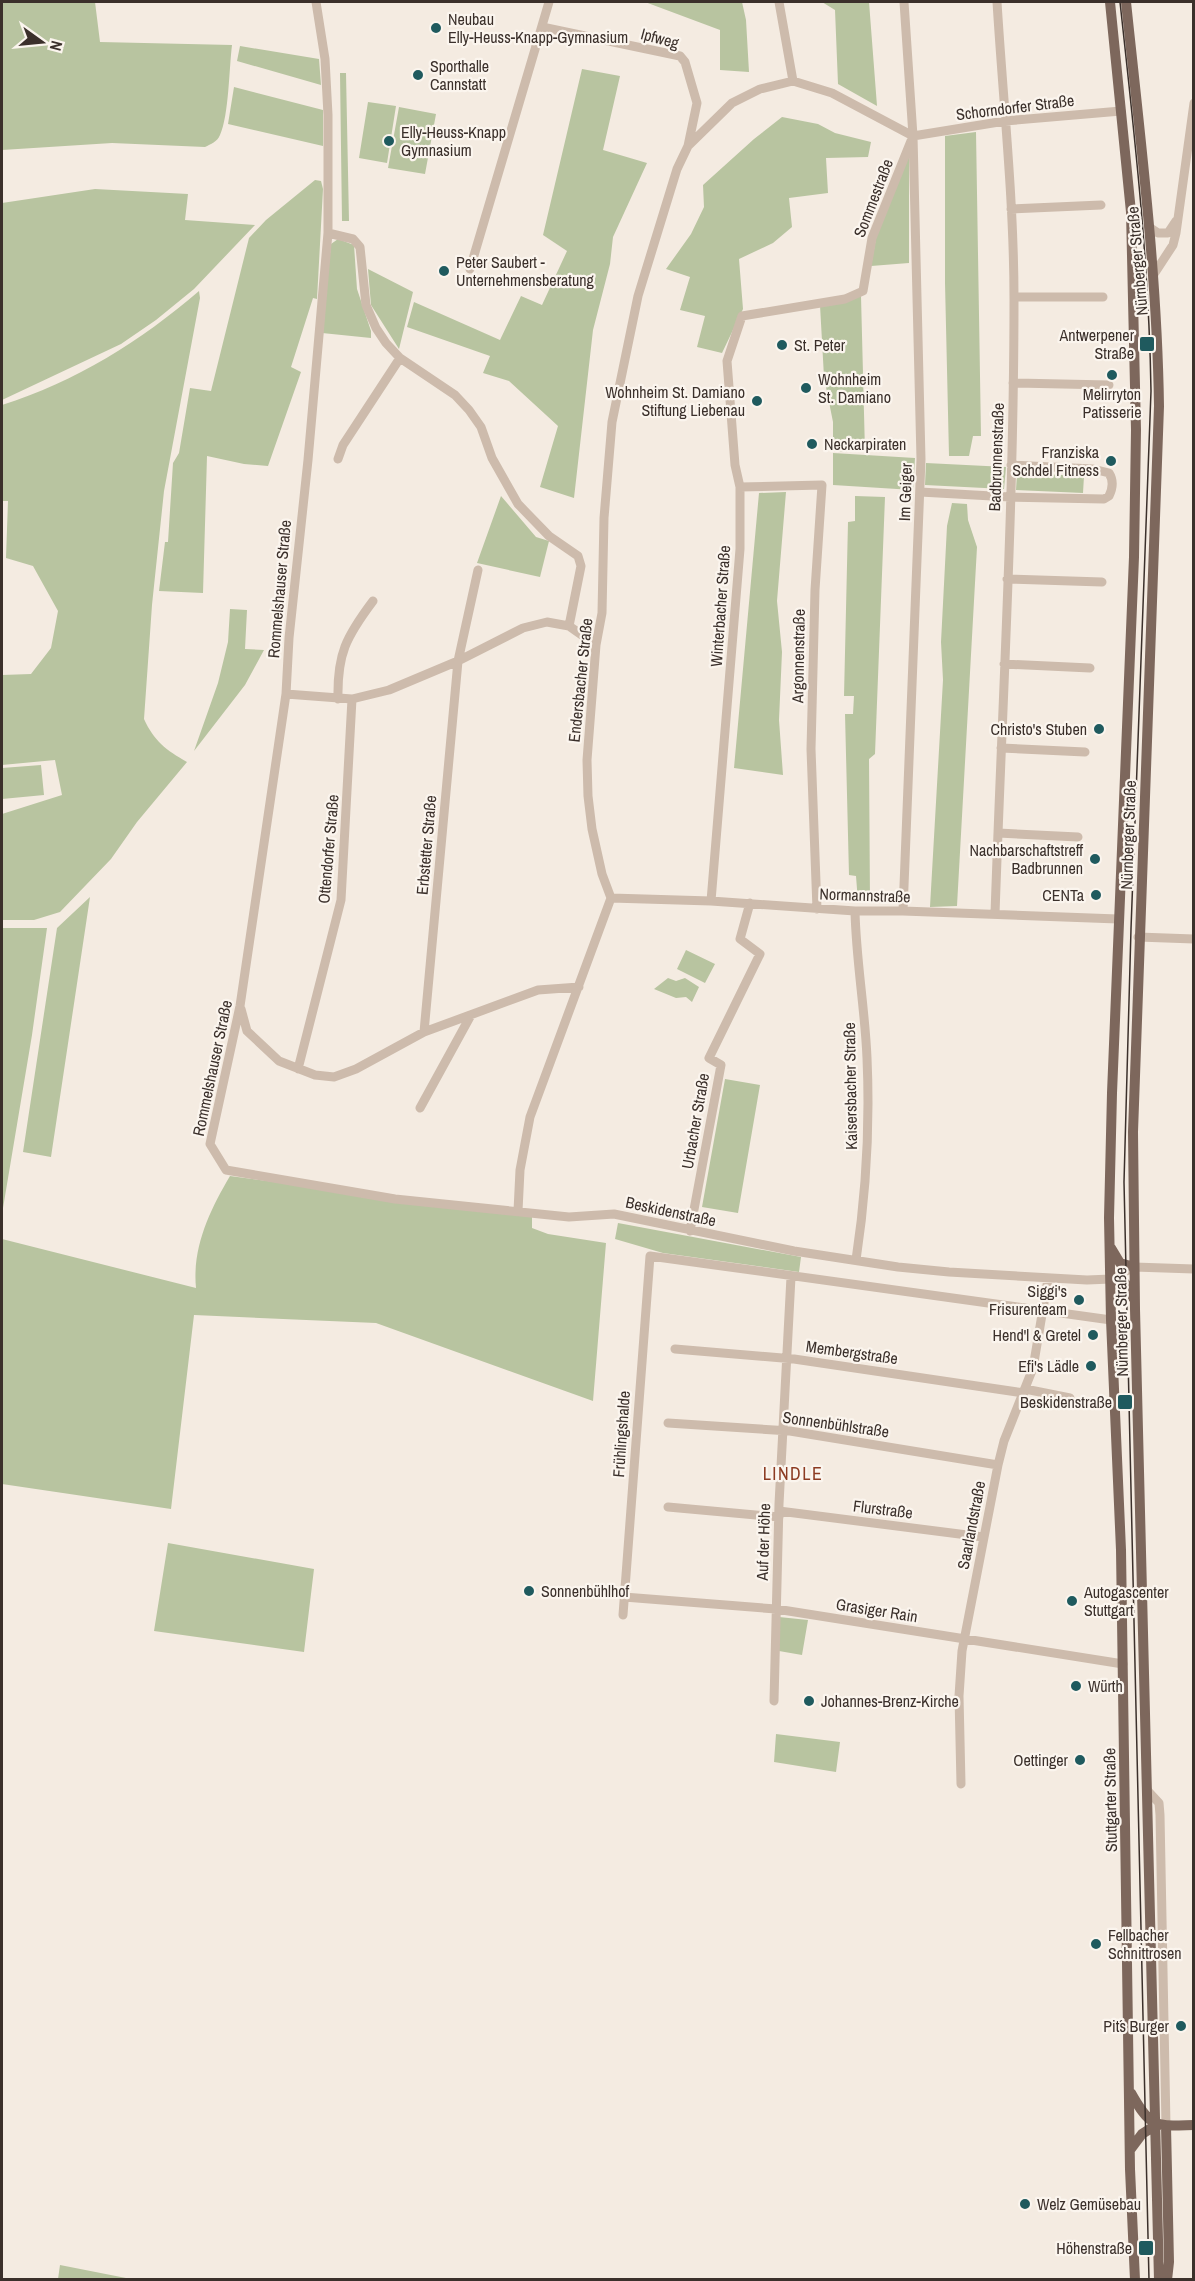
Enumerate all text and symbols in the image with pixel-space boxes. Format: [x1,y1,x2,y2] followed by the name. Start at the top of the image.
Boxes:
[448,8,628,48] place label: Neubau Elly-Heuss-Knapp-Gymnasium
[12,12,72,72] north arrow
[429,21,443,35] marker: Neubau Elly-Heuss-Knapp-Gymnasium
[638,22,682,54] street label: Ipfweg
[45,38,68,53] text: N
[430,55,489,95] place label: Sporthalle Cannstatt
[411,68,425,82] marker: Sporthalle Cannstatt
[955,89,1075,125] street label: Schorndorfer Straße
[401,121,506,161] place label: Elly-Heuss-Knapp Gymnasium
[382,134,396,148] marker: Elly-Heuss-Knapp Gymnasium
[848,156,898,240] street label: Sommestraße
[1121,206,1153,316] street label: Nürnberger Straße
[456,251,595,291] place label: Peter Saubert - Unternehmensberatung
[437,264,451,278] marker: Peter Saubert - Unternehmensberatung
[1059,324,1135,364] place label: Antwerpener Straße
[794,334,846,356] place label: St. Peter
[1138,335,1156,353] marker: Antwerpener Straße
[775,338,789,352] marker: St. Peter
[818,368,891,408] place label: Wohnheim St. Damiano
[1105,368,1119,382] marker: Melirryton Patisserie
[605,381,745,421] place label: Wohnheim St. Damiano Stiftung Liebenau
[799,381,813,395] marker: Wohnheim St. Damiano
[1082,383,1142,423] place label: Melirryton Patisserie
[750,394,764,408] marker: Wohnheim St. Damiano Stiftung Liebenau
[983,402,1009,512] street label: Badbrunnenstraße
[824,433,906,455] place label: Neckarpiraten
[805,437,819,451] marker: Neckarpiraten
[1012,441,1100,481] place label: Franziska Schdel Fitness
[1104,454,1118,468] marker: Franziska Schdel Fitness
[893,462,917,522] street label: Im Geiger
[262,519,296,659] street label: Rommelshauser Straße
[705,544,735,668] street label: Winterbacher Straße
[786,609,810,704] street label: Argonnenstraße
[563,617,597,743] street label: Endersbacher Straße
[990,718,1087,740] place label: Christo's Stuben
[1092,722,1106,736] marker: Christo's Stuben
[1115,780,1141,890] street label: Nürnberger Straße
[312,794,344,904] street label: Ottendorfer Straße
[411,794,441,896] street label: Erbstetter Straße
[969,839,1084,879] place label: Nachbarschaftstreff Badbrunnen
[1088,852,1102,866] marker: Nachbarschaftstreff Badbrunnen
[819,882,911,908] street label: Normannstraße
[1042,884,1085,906] place label: CENTa
[1089,888,1103,902] marker: CENTa
[187,998,237,1138] street label: Rommelshauser Straße
[838,1022,862,1150] street label: Kaisersbacher Straße
[676,1071,714,1171] street label: Urbacher Straße
[624,1191,718,1231] street label: Beskidenstraße
[1109,1267,1133,1377] street label: Nürnberger Straße
[989,1280,1067,1320] place label: Siggi's Frisurenteam
[1072,1293,1086,1307] marker: Siggi's Frisurenteam
[992,1324,1081,1346] place label: Hend'l & Gretel
[1086,1328,1100,1342] marker: Hend'l & Gretel
[805,1335,899,1369] street label: Membergstraße
[1018,1355,1079,1377] place label: Efi's Lädle
[1084,1359,1098,1373] marker: Efi's Lädle
[607,1390,635,1478] street label: Frühlingshalde
[1020,1391,1112,1413] place label: Beskidenstraße
[1116,1393,1134,1411] marker: Beskidenstraße
[781,1406,891,1442] street label: Sonnenbühlstraße
[763,1461,823,1486] district label: LINDLE
[952,1479,990,1571] street label: Saarlandstraße
[852,1494,914,1524] street label: Flurstraße
[751,1503,775,1582] street label: Auf der Höhe
[541,1580,630,1602] place label: Sonnenbühlhof
[1083,1581,1169,1621] place label: Autogascenter Stuttgart
[522,1584,536,1598] marker: Sonnenbühlhof
[835,1593,919,1627] street label: Grasiger Rain
[1065,1594,1079,1608] marker: Autogascenter Stuttgart
[1088,1675,1123,1697] place label: Würth
[1069,1679,1083,1693] marker: Würth
[821,1690,959,1712] place label: Johannes-Brenz-Kirche
[802,1694,816,1708] marker: Johannes-Brenz-Kirche
[1098,1748,1122,1852] street label: Stuttgarter Straße
[1013,1749,1069,1771] place label: Oettinger
[1073,1753,1087,1767] marker: Oettinger
[1108,1924,1182,1964] place label: Fellbacher Schnittrosen
[1089,1937,1103,1951] marker: Fellbacher Schnittrosen
[1103,2015,1170,2037] place label: Pit´s Burger
[1174,2019,1188,2033] marker: Pit´s Burger
[1037,2193,1141,2215] place label: Welz Gemüsebau
[1018,2197,1032,2211] marker: Welz Gemüsebau
[1056,2237,1132,2259] place label: Höhenstraße
[1137,2239,1155,2257] marker: Höhenstraße

